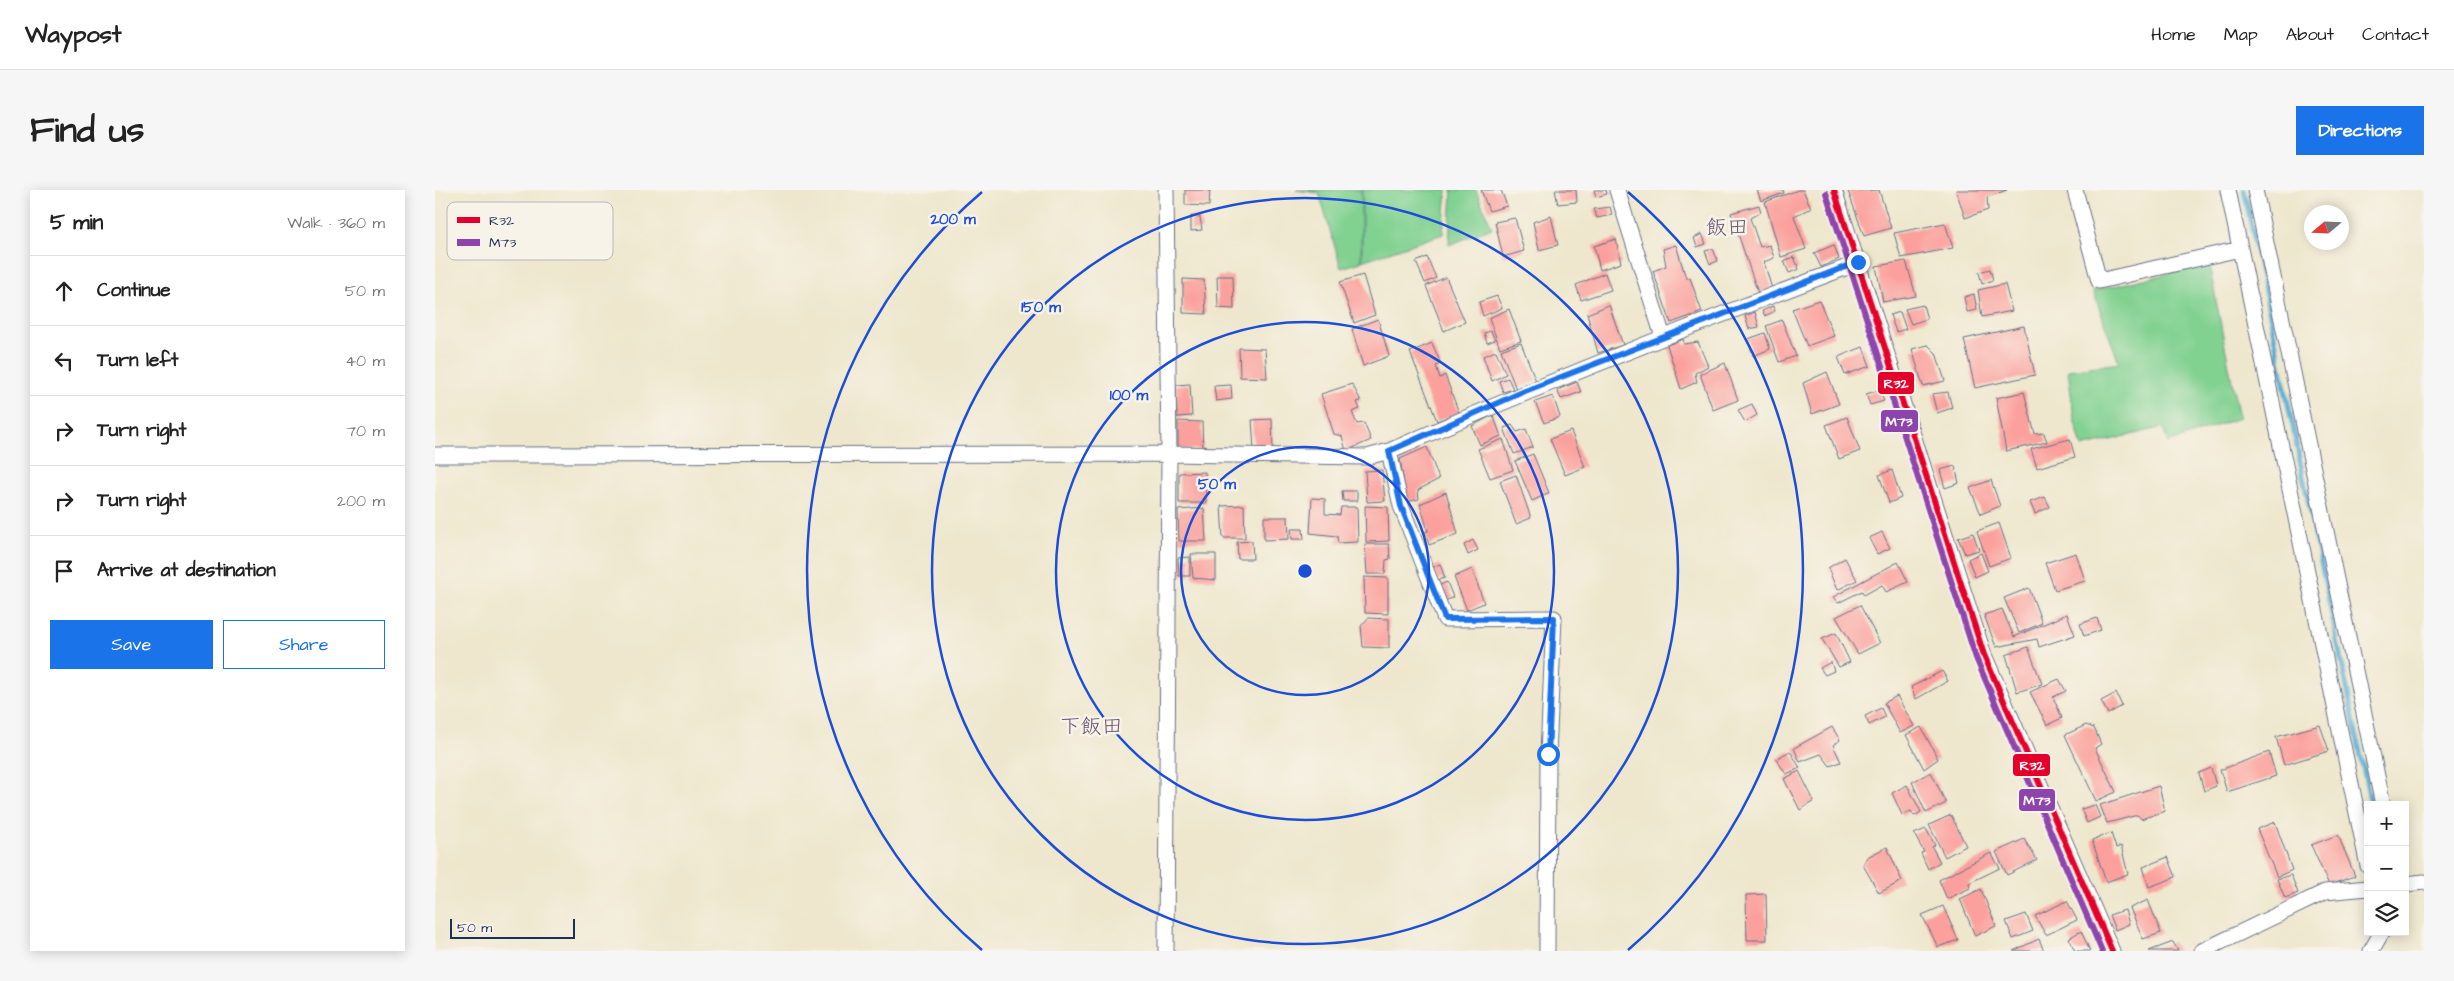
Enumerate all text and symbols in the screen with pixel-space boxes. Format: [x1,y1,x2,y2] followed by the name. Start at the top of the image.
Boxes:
[25,18,122,52] text: Waypost
[2151,22,2196,47] text: Home
[2224,22,2258,47] text: Map
[2286,22,2334,47] text: About
[2362,22,2429,47] text: Contact
[30,106,144,155] text: Find us
[2296,106,2424,155] button: Directions
[447,202,613,260] legend
[2304,205,2349,250] north arrow
[50,208,103,237] text: 5 min
[929,209,976,230] text: 200 m
[489,211,514,231] text: R32
[287,212,385,234] text: Walk · 360 m
[1706,213,1748,242] district label: 飯田
[489,233,516,253] text: M73
[1847,251,1870,274] route end
[50,277,78,305] icon: ahead
[97,277,171,304] text: Continue
[345,280,385,302] text: 50 m
[1021,297,1061,318] text: 150 m
[50,347,78,375] icon: left
[97,347,178,374] text: Turn left
[345,350,385,372] text: 40 m
[1877,371,1915,395] line badge: R32
[1883,374,1910,394] text: R32
[1110,385,1149,406] text: 100 m
[1880,409,1919,433] line badge: M73
[1885,412,1914,432] text: M73
[50,417,78,445] icon: right
[97,417,186,444] text: Turn right
[346,420,385,442] text: 70 m
[1198,474,1236,495] text: 50 m
[50,487,78,515] icon: right
[97,487,186,514] text: Turn right
[337,490,385,512] text: 200 m
[50,557,78,585] icon: arrive
[97,557,276,584] text: Arrive at destination
[1296,562,1314,580] centre of rings
[50,620,213,669] button: Save
[223,620,385,669] button: Share
[1060,712,1123,741] district label: 下飯田
[1537,743,1560,766] route start
[2012,753,2051,777] line badge: R32
[2019,756,2046,776] text: R32
[2018,788,2056,812] line badge: M73
[2023,791,2052,811] text: M73
[2364,801,2409,936] map controls
[2364,801,2409,846] button: +
[2364,846,2409,891] button: −
[2364,891,2409,936] button: layers
[450,916,575,939] scale bar
[457,918,492,938] text: 50 m

